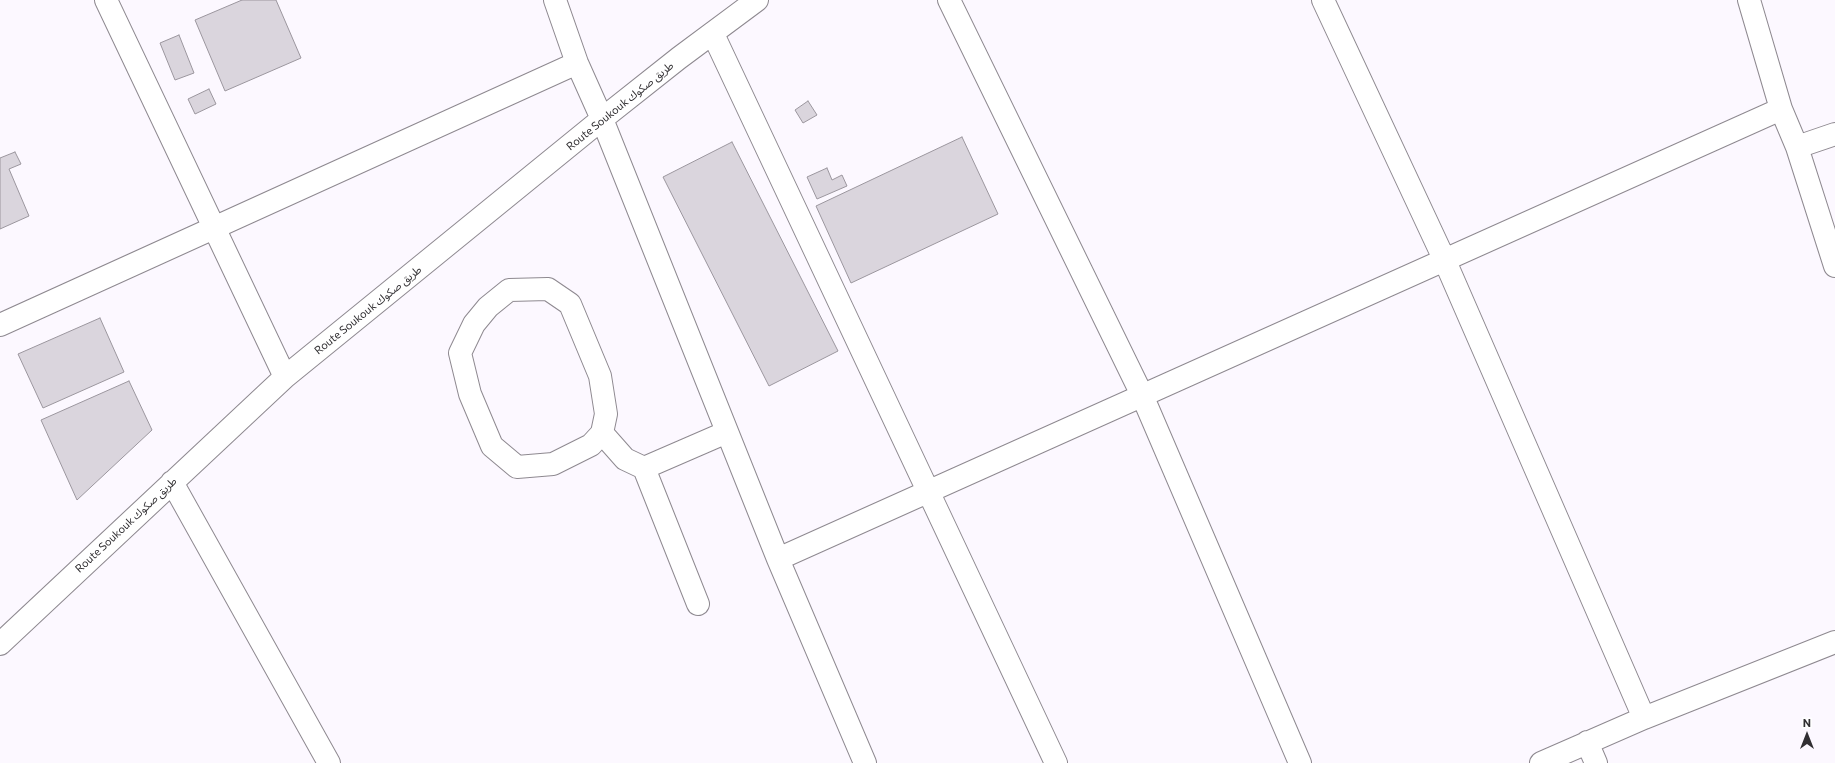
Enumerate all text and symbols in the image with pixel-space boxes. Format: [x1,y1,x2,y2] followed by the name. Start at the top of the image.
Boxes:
[564,59,676,153] street label: Route Soukouk طريق صكوك
[312,263,424,357] street label: Route Soukouk طريق صكوك
[73,475,179,575] street label: Route Soukouk طريق صكوك
[1787,715,1827,755] north arrow
[1803,716,1811,729] text: N

